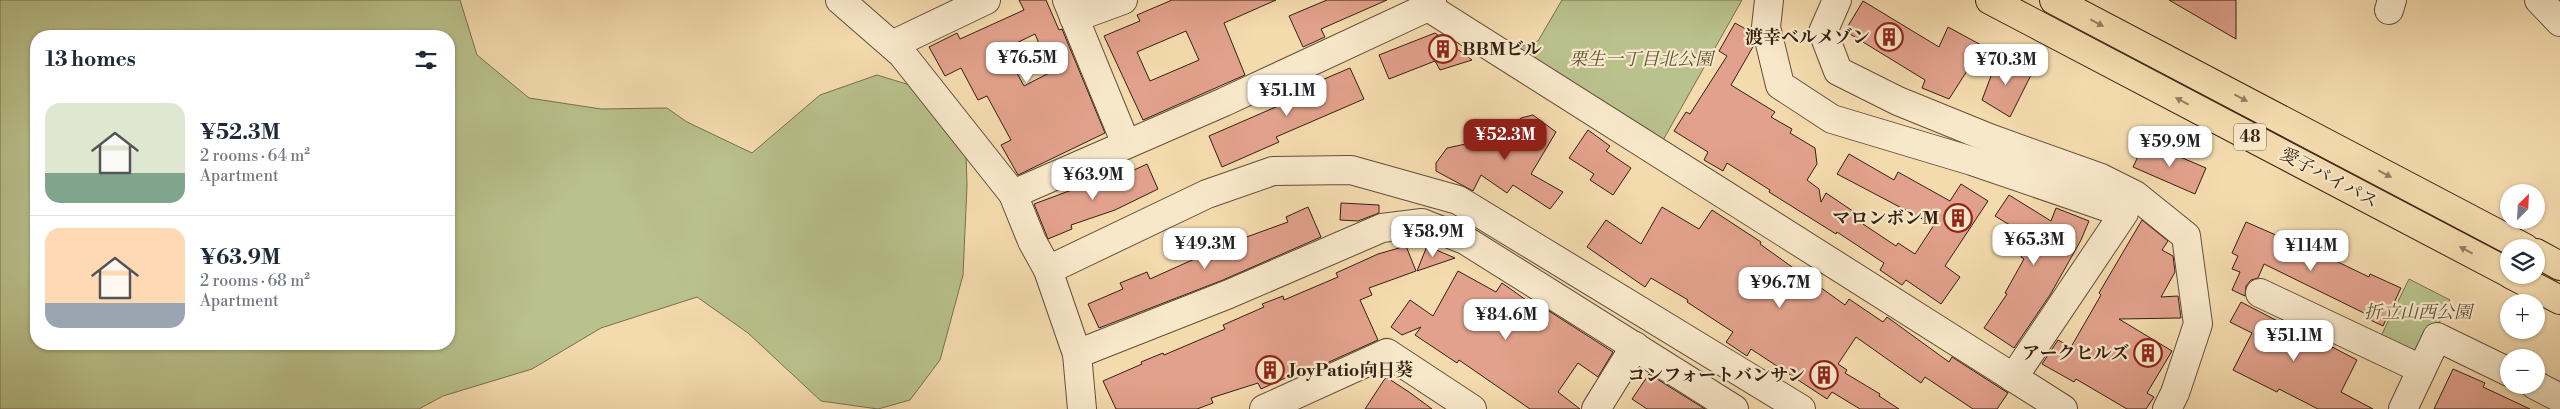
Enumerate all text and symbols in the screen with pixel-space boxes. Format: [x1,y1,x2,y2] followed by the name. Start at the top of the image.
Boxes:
[2090,19,2104,27] one-way arrow
[1874,22,1904,52] building icon: 渡幸ベルメゾン
[1745,26,1870,49] place label: 渡幸ベルメゾン
[1428,34,1458,64] building icon: BBMビル
[1462,38,1542,61] place label: BBMビル
[986,42,1068,84] pin: ¥76.5M
[1965,44,2047,86] pin: ¥70.3M
[412,46,440,74] icon: filters
[45,47,136,73] text: 13 homes
[997,48,1057,68] text: ¥76.5M
[1569,48,1716,71] park label: 栗生一丁目北公園
[1975,50,2037,70] text: ¥70.3M
[1246,74,1328,117] pin: ¥51.1M
[1258,81,1316,101] text: ¥51.1M
[2234,94,2248,102] one-way arrow
[2175,97,2190,105] one-way arrow
[1464,119,1546,161] pin: ¥52.3M
[200,120,280,146] text: ¥52.3M
[85,123,145,183] icon: home
[2234,124,2266,150] road number: 48
[1474,125,1536,145] text: ¥52.3M
[2129,126,2211,168] pin: ¥59.9M
[2139,132,2201,152] text: ¥59.9M
[2276,143,2382,213] street label: 愛子バイパス
[200,146,310,166] text: 2 rooms · 64 m²
[1052,158,1134,201] pin: ¥63.9M
[1062,165,1124,185] text: ¥63.9M
[200,166,279,186] text: Apartment
[2378,170,2392,178] one-way arrow
[2500,184,2545,229] north arrow
[2500,184,2545,394] map controls
[1943,203,1973,233] building icon: マロンボンM
[1832,207,1939,230] place label: マロンボンM
[1392,216,1474,258] pin: ¥58.9M
[1402,222,1464,242] text: ¥58.9M
[1993,224,2075,266] pin: ¥65.3M
[1164,228,1246,270] pin: ¥49.3M
[2003,230,2065,250] text: ¥65.3M
[2276,230,2346,272] pin: ¥114M
[1174,234,1236,254] text: ¥49.3M
[2285,236,2337,256] text: ¥114M
[2500,239,2545,284] button: layers
[200,245,280,271] text: ¥63.9M
[2458,246,2473,254] one-way arrow
[85,248,145,308] icon: home
[1739,266,1821,309] pin: ¥96.7M
[200,271,310,291] text: 2 rooms · 68 m²
[1749,273,1811,293] text: ¥96.7M
[200,291,279,311] text: Apartment
[2500,294,2545,339] button: +
[1465,298,1547,341] pin: ¥84.6M
[2364,301,2475,324] park label: 折立山西公園
[1475,305,1537,325] text: ¥84.6M
[2253,320,2335,362] pin: ¥51.1M
[2265,326,2323,346] text: ¥51.1M
[2133,338,2163,368] building icon: アークヒルズ
[2022,342,2129,365] place label: アークヒルズ
[2500,349,2545,394] button: −
[1255,355,1285,385] building icon: JoyPatio向日葵
[1286,359,1413,382] place label: JoyPatio向日葵
[1809,360,1839,390] building icon: コンフォートバンサン
[1627,364,1805,387] place label: コンフォートバンサン

